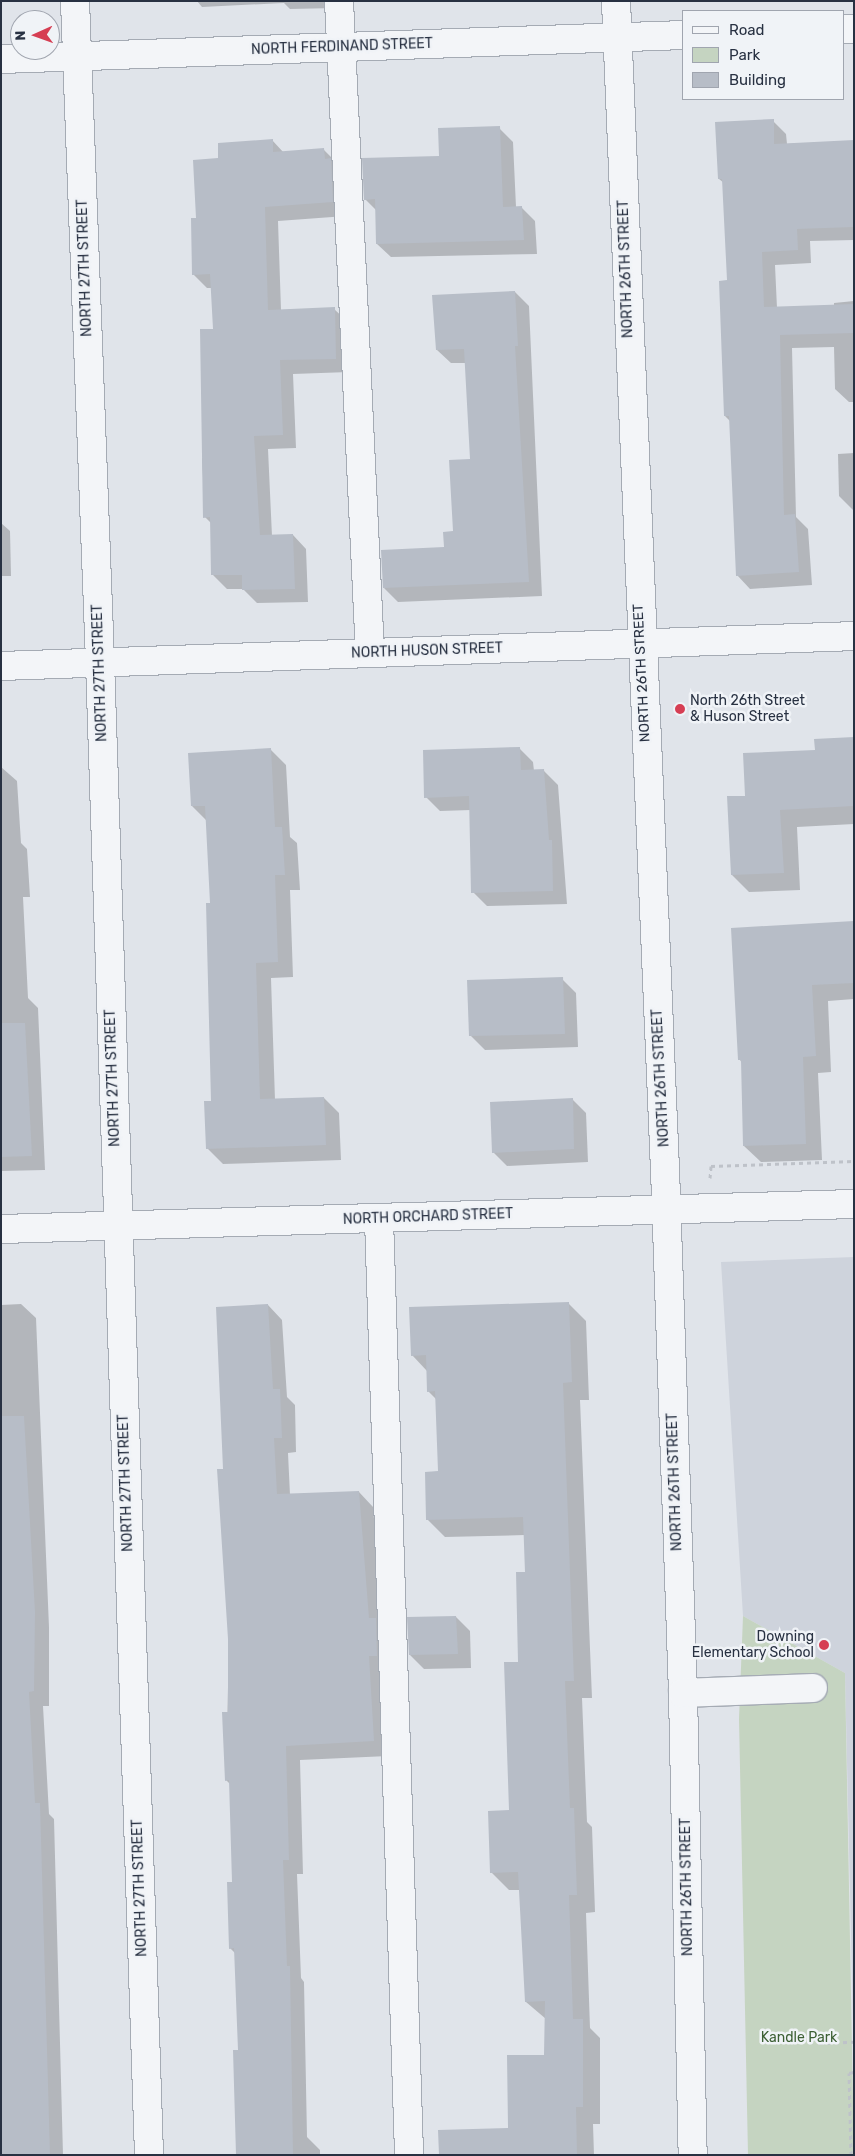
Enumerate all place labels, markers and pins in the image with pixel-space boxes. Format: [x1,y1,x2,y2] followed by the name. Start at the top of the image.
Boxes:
[690,693,805,726] place label: North 26th Street & Huson Street
[674,703,686,715] marker: North 26th Street & Huson Street
[691,1629,814,1661] place label: Downing Elementary School
[818,1639,830,1651] marker: Downing Elementary School

